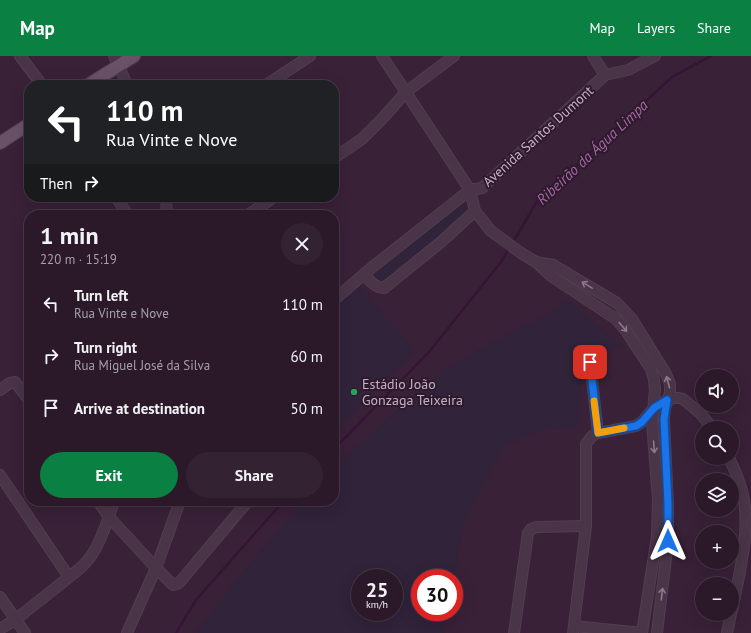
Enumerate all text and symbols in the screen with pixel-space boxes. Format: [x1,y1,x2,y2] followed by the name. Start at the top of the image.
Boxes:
[20,16,55,40] text: Map
[589,19,615,37] text: Map
[637,19,675,37] text: Layers
[697,19,731,37] text: Share
[479,81,597,190] street label: Avenida Santos Dumont
[106,92,183,129] text: 110 m
[532,95,652,209] water label: Ribeirão da Água Limpa
[40,96,92,148] icon: left
[106,128,237,151] text: Rua Vinte e Nove
[80,172,102,194] icon: right
[40,174,72,193] text: Then
[40,220,99,251] text: 1 min
[281,223,323,265] button: close
[40,251,117,268] text: 220 m · 15:19
[581,281,593,289] one-way arrow
[74,286,128,305] text: Turn left
[40,293,62,315] icon: left
[282,295,323,314] text: 110 m
[74,305,169,322] text: Rua Vinte e Nove
[618,322,627,332] one-way arrow
[74,338,137,357] text: Turn right
[40,345,62,367] icon: right
[573,345,607,379] pin
[290,347,323,366] text: 60 m
[579,351,601,373] icon: arrive
[74,357,210,374] text: Rua Miguel José da Silva
[695,369,739,621] map controls
[695,369,739,413] button: sound
[362,375,463,409] place label: Estádio João Gonzaga Teixeira
[664,376,671,389] one-way arrow
[349,387,359,397] marker: Estádio João Gonzaga Teixeira
[40,397,62,419] icon: arrive
[74,399,205,418] text: Arrive at destination
[290,399,323,418] text: 50 m
[695,421,739,465] button: search
[650,440,657,453] one-way arrow
[40,452,178,498] button: Exit
[186,452,323,498] button: Share
[695,473,739,517] button: layers
[647,520,689,562] position arrow
[695,525,739,569] button: +
[411,569,463,621] speed limit sign: 30
[366,577,388,603] text: 25
[695,577,739,621] button: −
[658,588,666,601] one-way arrow
[366,598,388,611] text: km/h

